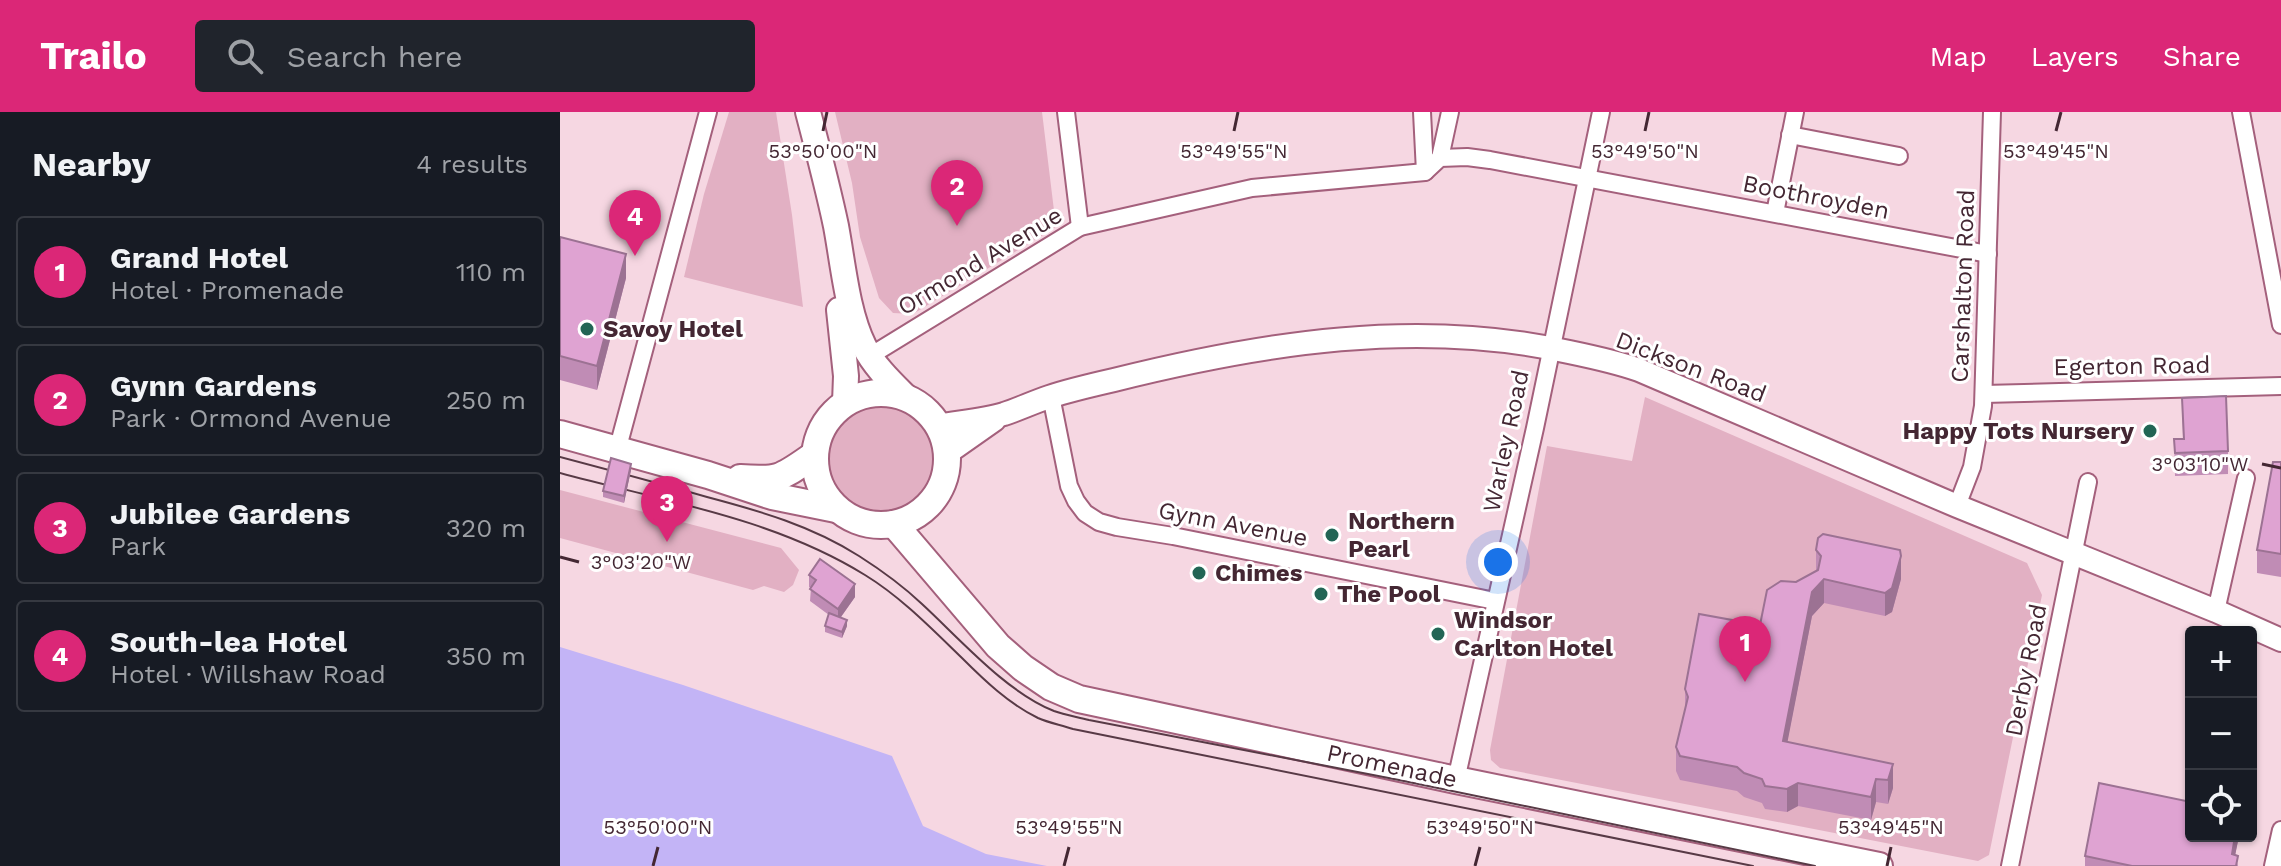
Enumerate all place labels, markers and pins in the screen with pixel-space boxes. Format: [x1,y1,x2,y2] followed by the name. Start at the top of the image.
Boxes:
[931,160,983,226] pin: 2
[609,190,661,256] pin: 4
[603,315,743,343] place label: Savoy Hotel
[578,320,596,338] marker: Savoy Hotel
[1902,417,2134,445] place label: Happy Tots Nursery
[2141,422,2159,440] marker: Happy Tots Nursery
[641,476,693,542] pin: 3
[1348,507,1455,563] place label: Northern Pearl
[1323,526,1341,544] marker: Northern Pearl
[1215,559,1303,587] place label: Chimes
[1190,564,1208,582] marker: Chimes
[1337,580,1441,608] place label: The Pool
[1312,585,1330,603] marker: The Pool
[1454,606,1613,662] place label: Windsor Carlton Hotel
[1719,616,1771,682] pin: 1
[1429,625,1447,643] marker: Windsor Carlton Hotel

